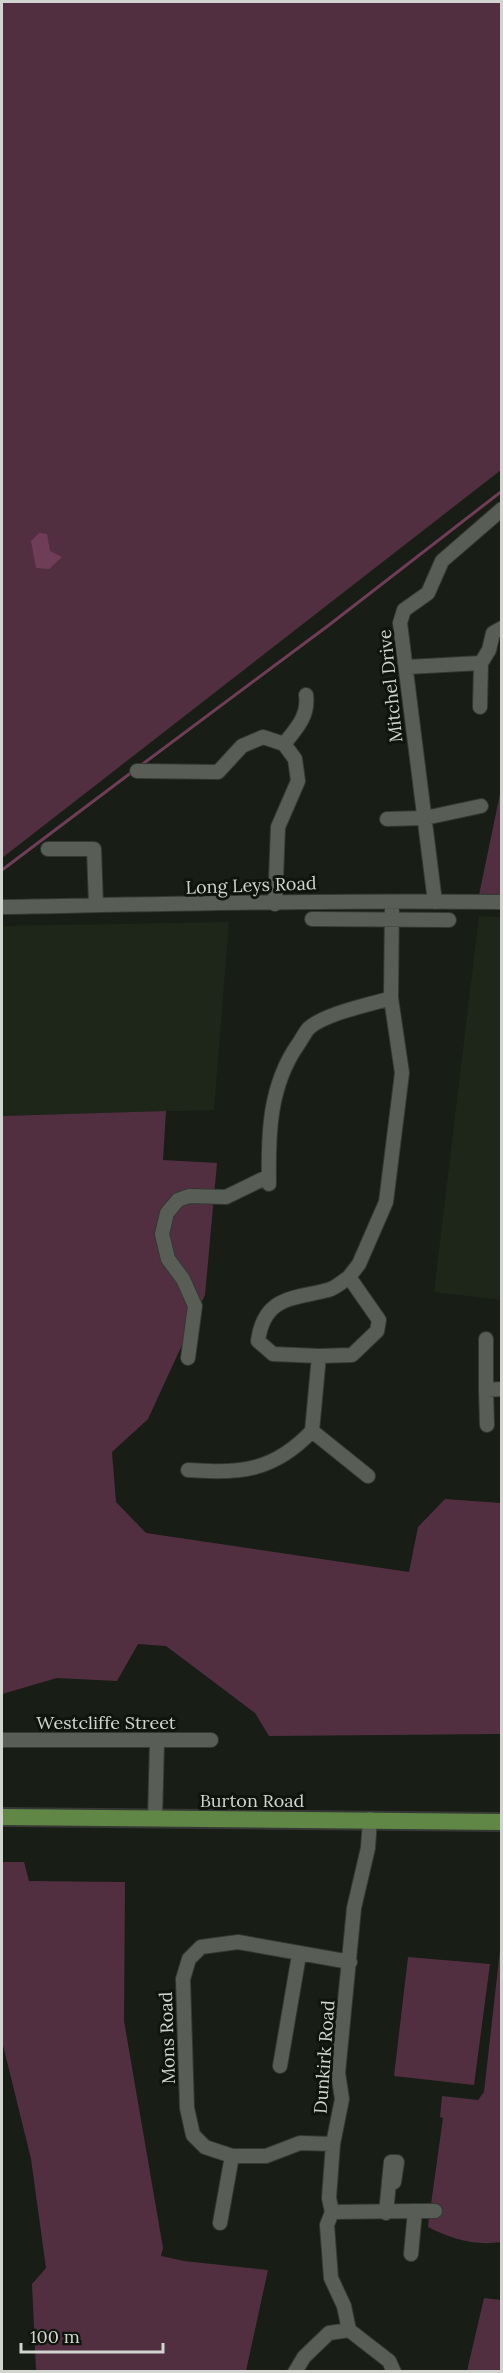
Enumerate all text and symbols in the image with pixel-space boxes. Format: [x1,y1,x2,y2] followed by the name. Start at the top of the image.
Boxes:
[373,628,407,744] street label: Mitchel Drive
[185,871,317,899] street label: Long Leys Road
[36,1711,176,1734] street label: Westcliffe Street
[200,1789,305,1812] street label: Burton Road
[154,1991,180,2085] street label: Mons Road
[309,1999,339,2115] street label: Dunkirk Road
[21,2316,164,2354] scale bar
[30,2325,80,2348] text: 100 m

